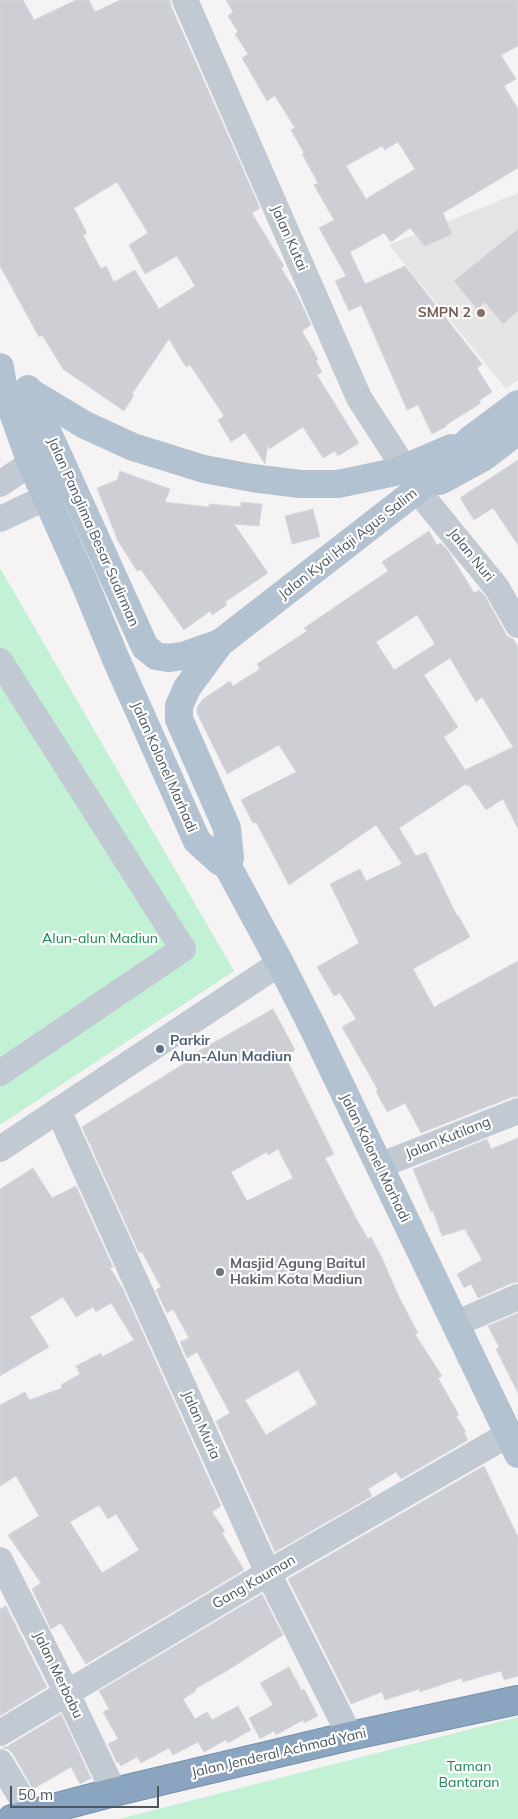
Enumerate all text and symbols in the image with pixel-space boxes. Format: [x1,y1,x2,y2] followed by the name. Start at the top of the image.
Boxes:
[267,203,311,273] street label: Jalan Kutai
[418,305,471,321] place label: SMPN 2
[475,307,487,319] marker: SMPN 2
[44,435,142,629] street label: Jalan Panglima Besar Sudirman
[276,485,420,603] street label: Jalan Kyai Haji Agus Salim
[444,525,498,585] street label: Jalan Nuri
[128,699,200,835] street label: Jalan Kolonel Marhadi
[42,931,158,947] park label: Alun-alun Madiun
[170,1033,292,1066] place label: Parkir Alun-Alun Madiun
[154,1043,166,1055] marker: Parkir Alun-Alun Madiun
[336,1091,414,1225] street label: Jalan Kolonel Marhadi
[403,1113,493,1163] street label: Jalan Kutilang
[230,1256,365,1288] place label: Masjid Agung Baitul Hakim Kota Madiun
[214,1266,226,1278] marker: Masjid Agung Baitul Hakim Kota Madiun
[178,1388,224,1462] street label: Jalan Muria
[209,1551,299,1613] street label: Gang Kauman
[30,1629,86,1721] street label: Jalan Merbabu
[190,1725,368,1781] street label: Jalan Jenderal Achmad Yani
[438,1759,500,1791] park label: Taman Bantaran
[12,1776,161,1808] scale bar
[18,1785,53,1804] text: 50 m

